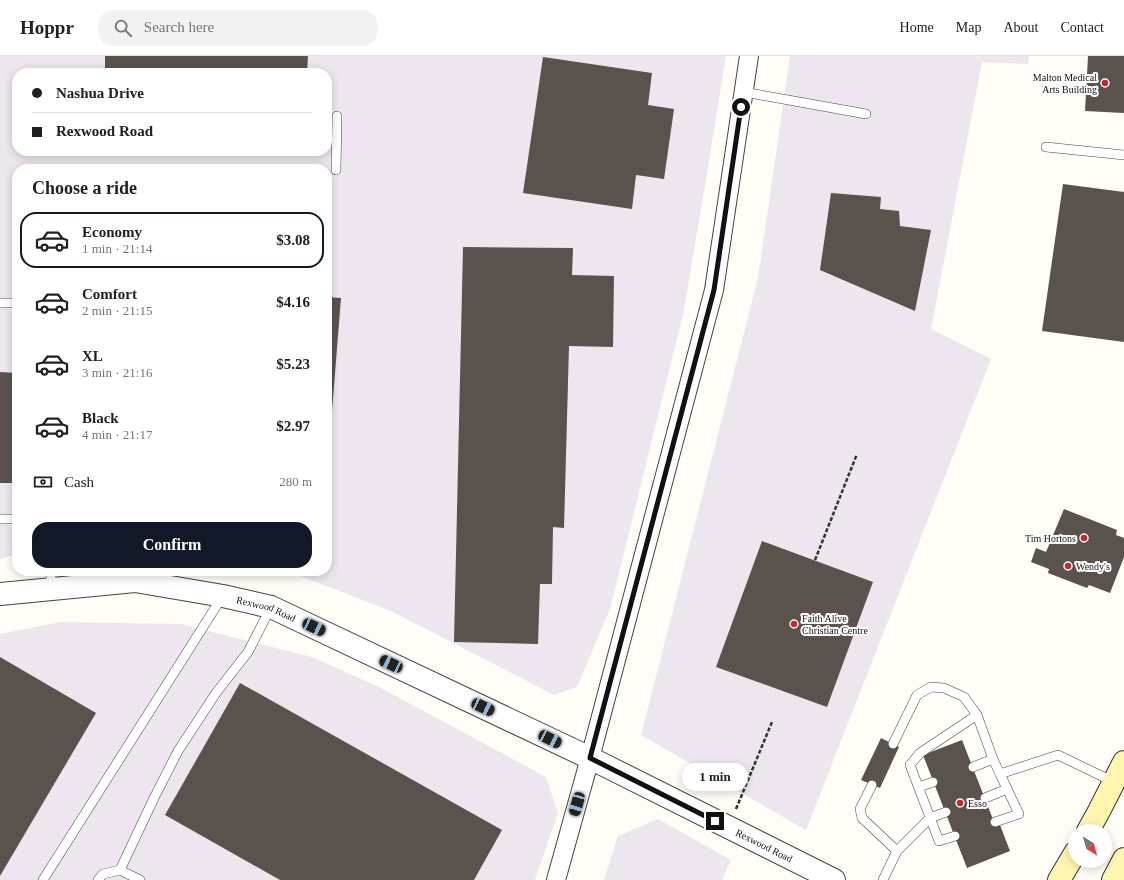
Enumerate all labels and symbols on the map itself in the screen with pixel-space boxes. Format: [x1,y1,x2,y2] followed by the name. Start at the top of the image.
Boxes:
[1033,72,1097,95] place label: Malton Medical Arts Building
[1100,78,1110,88] marker: Malton Medical Arts Building
[732,98,750,116] route start
[1025,533,1076,544] place label: Tim Hortons
[1079,533,1089,543] marker: Tim Hortons
[1063,561,1073,571] marker: Wendy's
[1076,561,1110,572] place label: Wendy's
[235,594,297,624] street label: Rexwood Road
[802,613,868,636] place label: Faith Alive Christian Centre
[301,616,327,638] car
[789,619,799,629] marker: Faith Alive Christian Centre
[378,653,404,675] car
[470,696,496,718] car
[537,728,563,750] car
[682,763,748,791] callout: 1 min
[568,791,586,817] car
[955,798,965,808] marker: Esso
[968,798,987,809] place label: Esso
[706,812,724,830] route end
[1068,824,1112,868] north arrow
[734,827,794,864] street label: Rexwood Road

